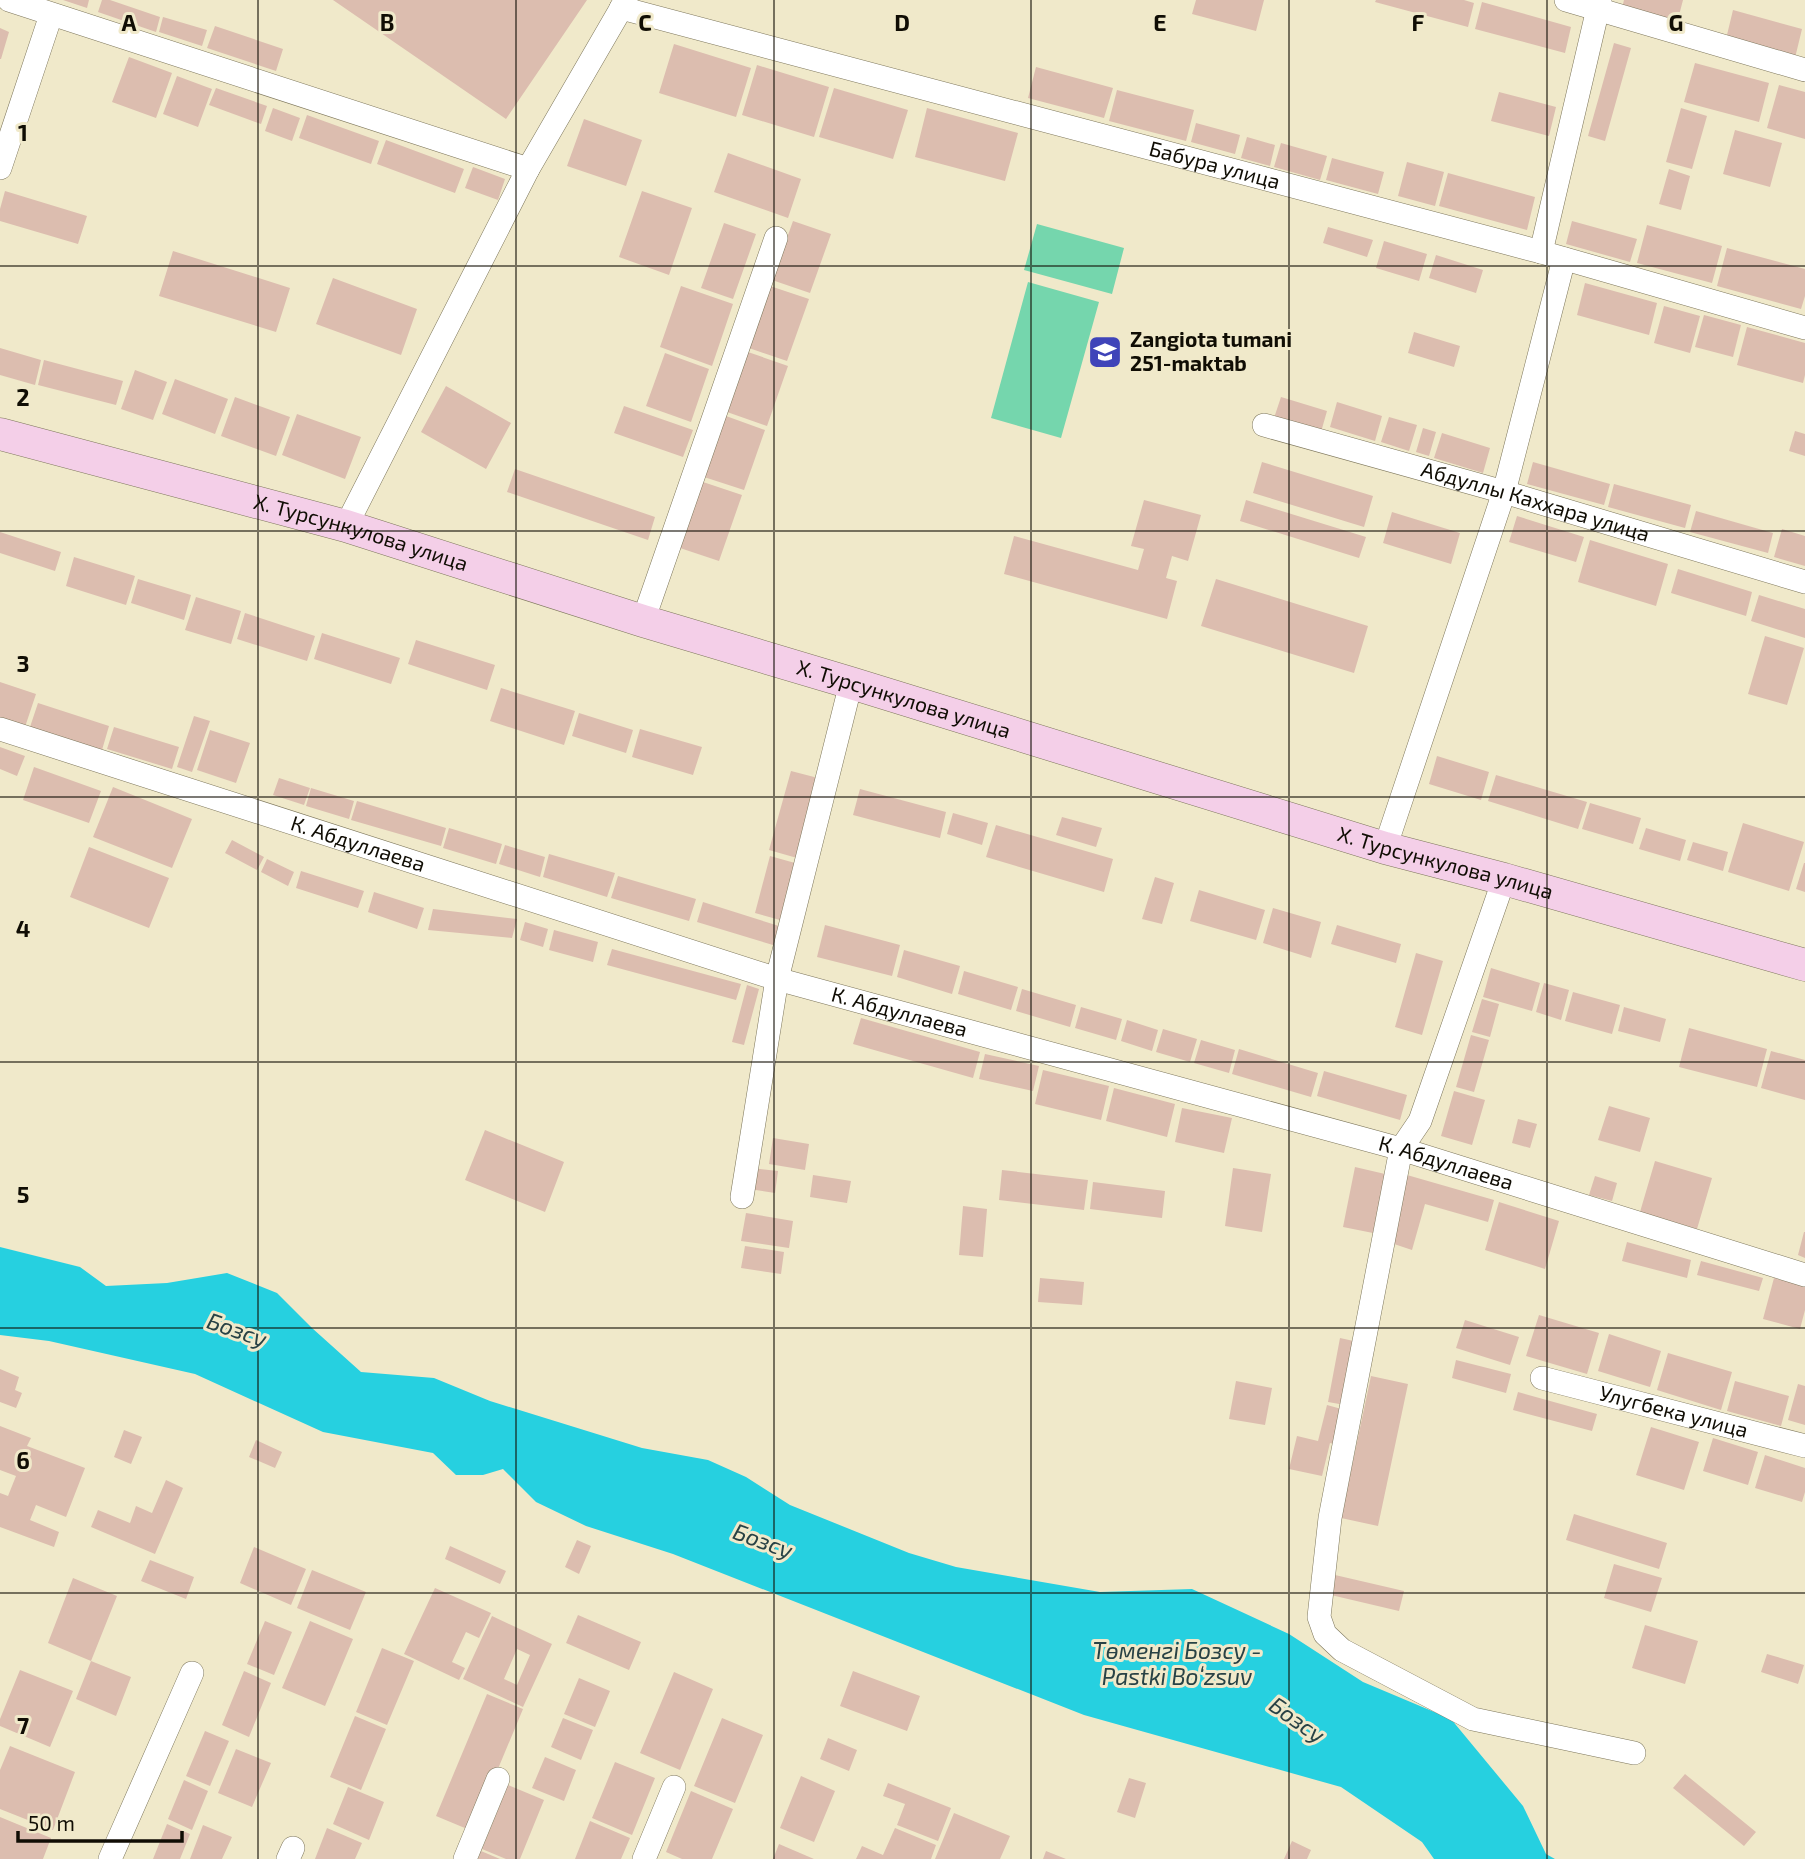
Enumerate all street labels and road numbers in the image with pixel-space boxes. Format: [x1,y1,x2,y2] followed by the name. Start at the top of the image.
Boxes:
[1147,135,1283,193] street label: Бабура улица
[1419,456,1653,546] street label: Абдуллы Каххара улица
[251,488,471,575] street label: Х. Турсункулова улица
[794,654,1014,743] street label: Х. Турсункулова улица
[288,809,429,876] street label: К. Абдуллаева
[1335,820,1556,903] street label: Х. Турсункулова улица
[829,980,970,1041] street label: К. Абдуллаева
[1376,1130,1517,1194] street label: К. Абдуллаева
[1597,1379,1751,1442] street label: Улугбека улица

